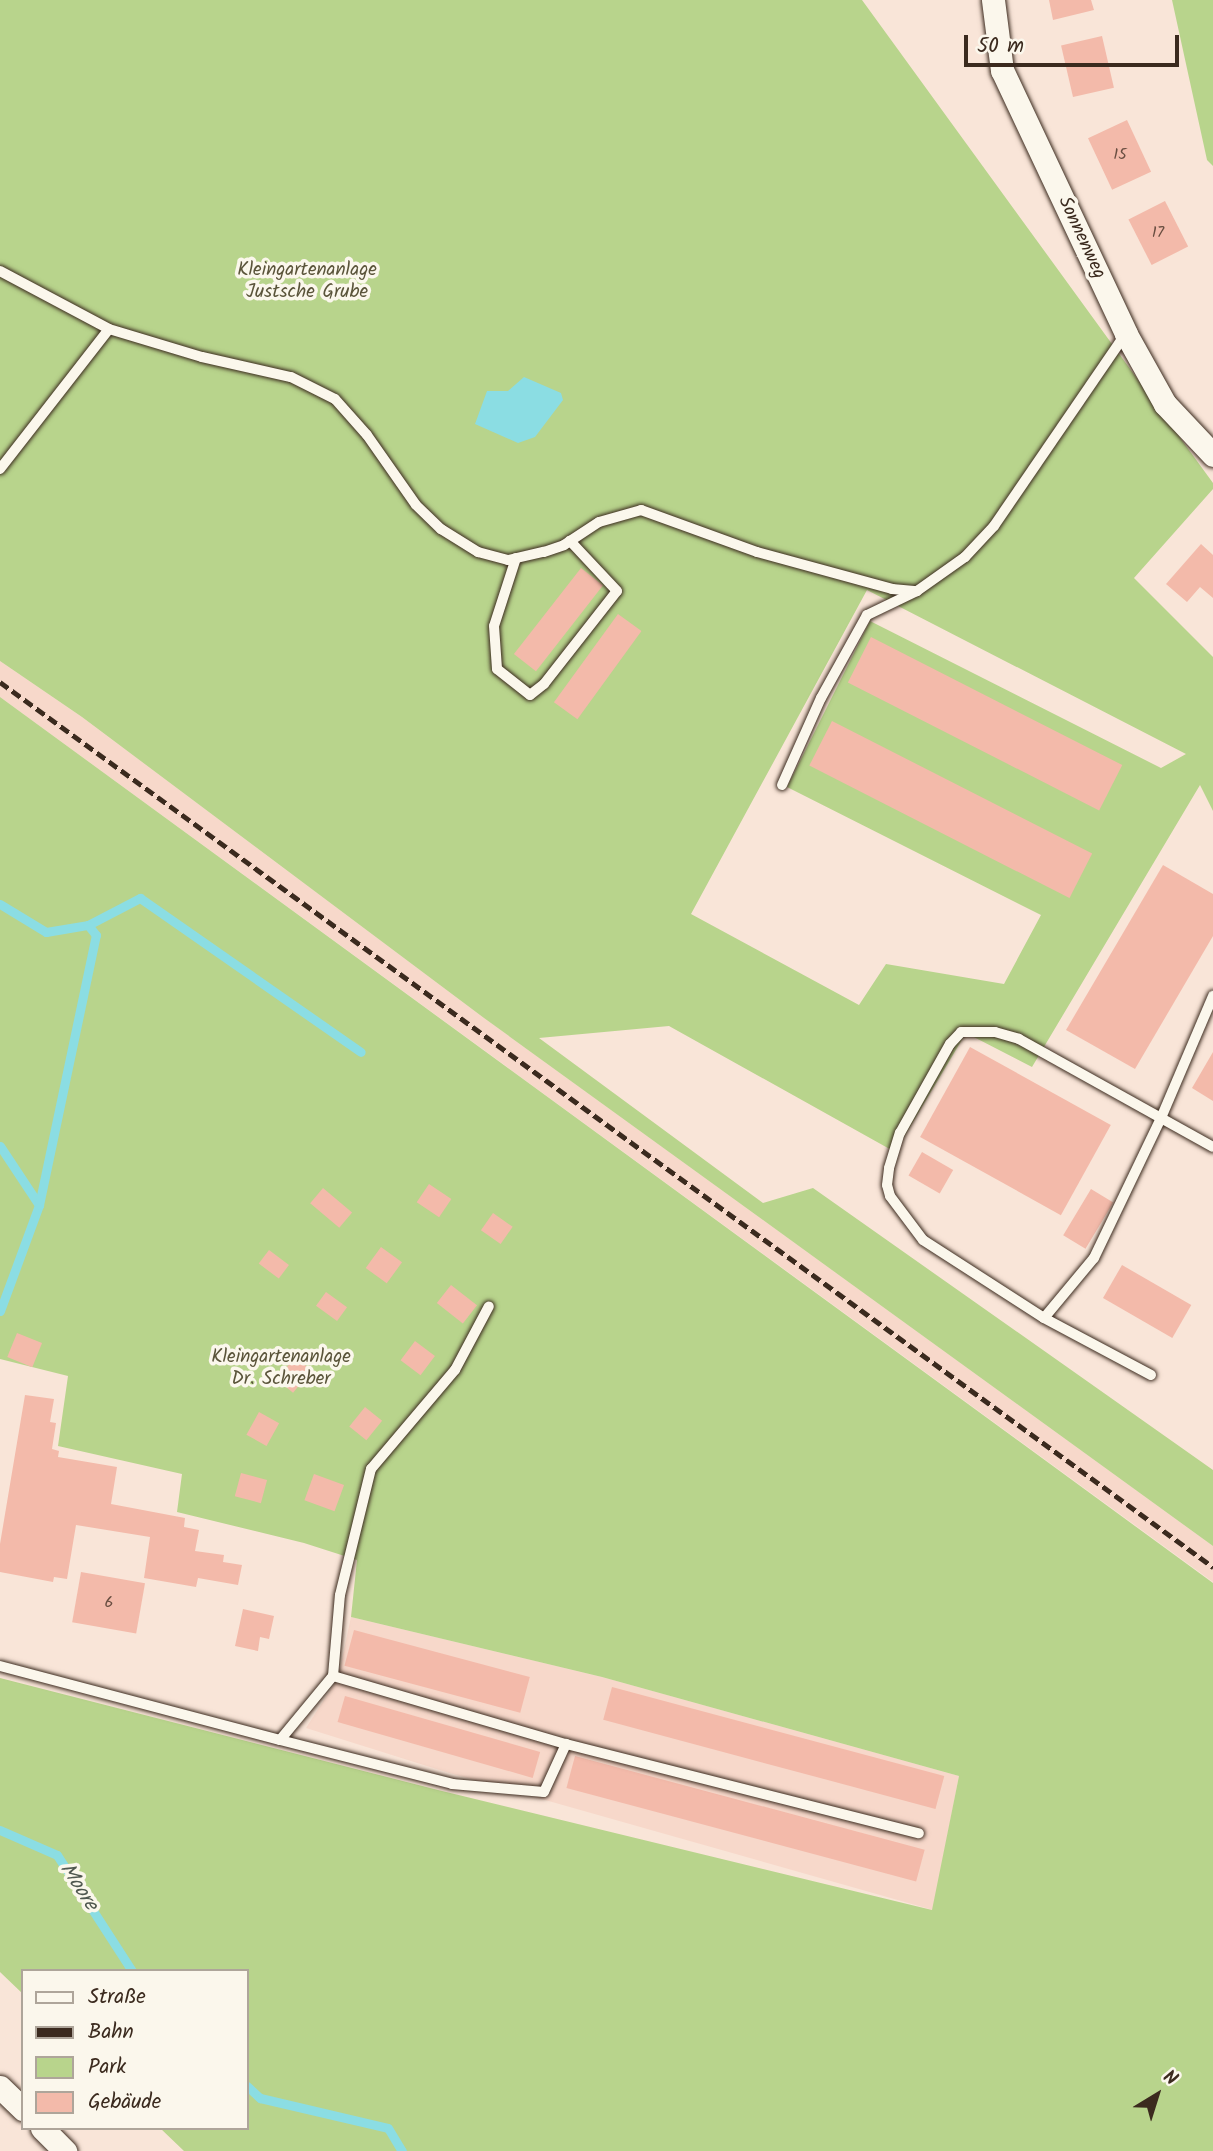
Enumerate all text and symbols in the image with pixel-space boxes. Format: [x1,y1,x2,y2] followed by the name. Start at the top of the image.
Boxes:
[968,21,1183,65] scale bar
[977,30,1024,63] text: 50 m
[1113,145,1127,165] house number: 15
[1052,193,1110,283] street label: Sonnenweg
[1152,223,1164,243] house number: 17
[237,260,377,304] park label: Kleingartenanlage Justsche Grube
[211,1347,351,1391] park label: Kleingartenanlage Dr. Schreber
[105,1593,113,1613] house number: 6
[53,1858,103,1916] water label: Moore
[21,1969,248,2130] legend
[88,1981,146,2014] text: Straße
[88,2016,134,2049] text: Bahn
[88,2051,126,2084] text: Park
[1122,2060,1192,2130] north arrow
[1156,2063,1184,2094] text: N
[88,2086,161,2119] text: Gebäude

